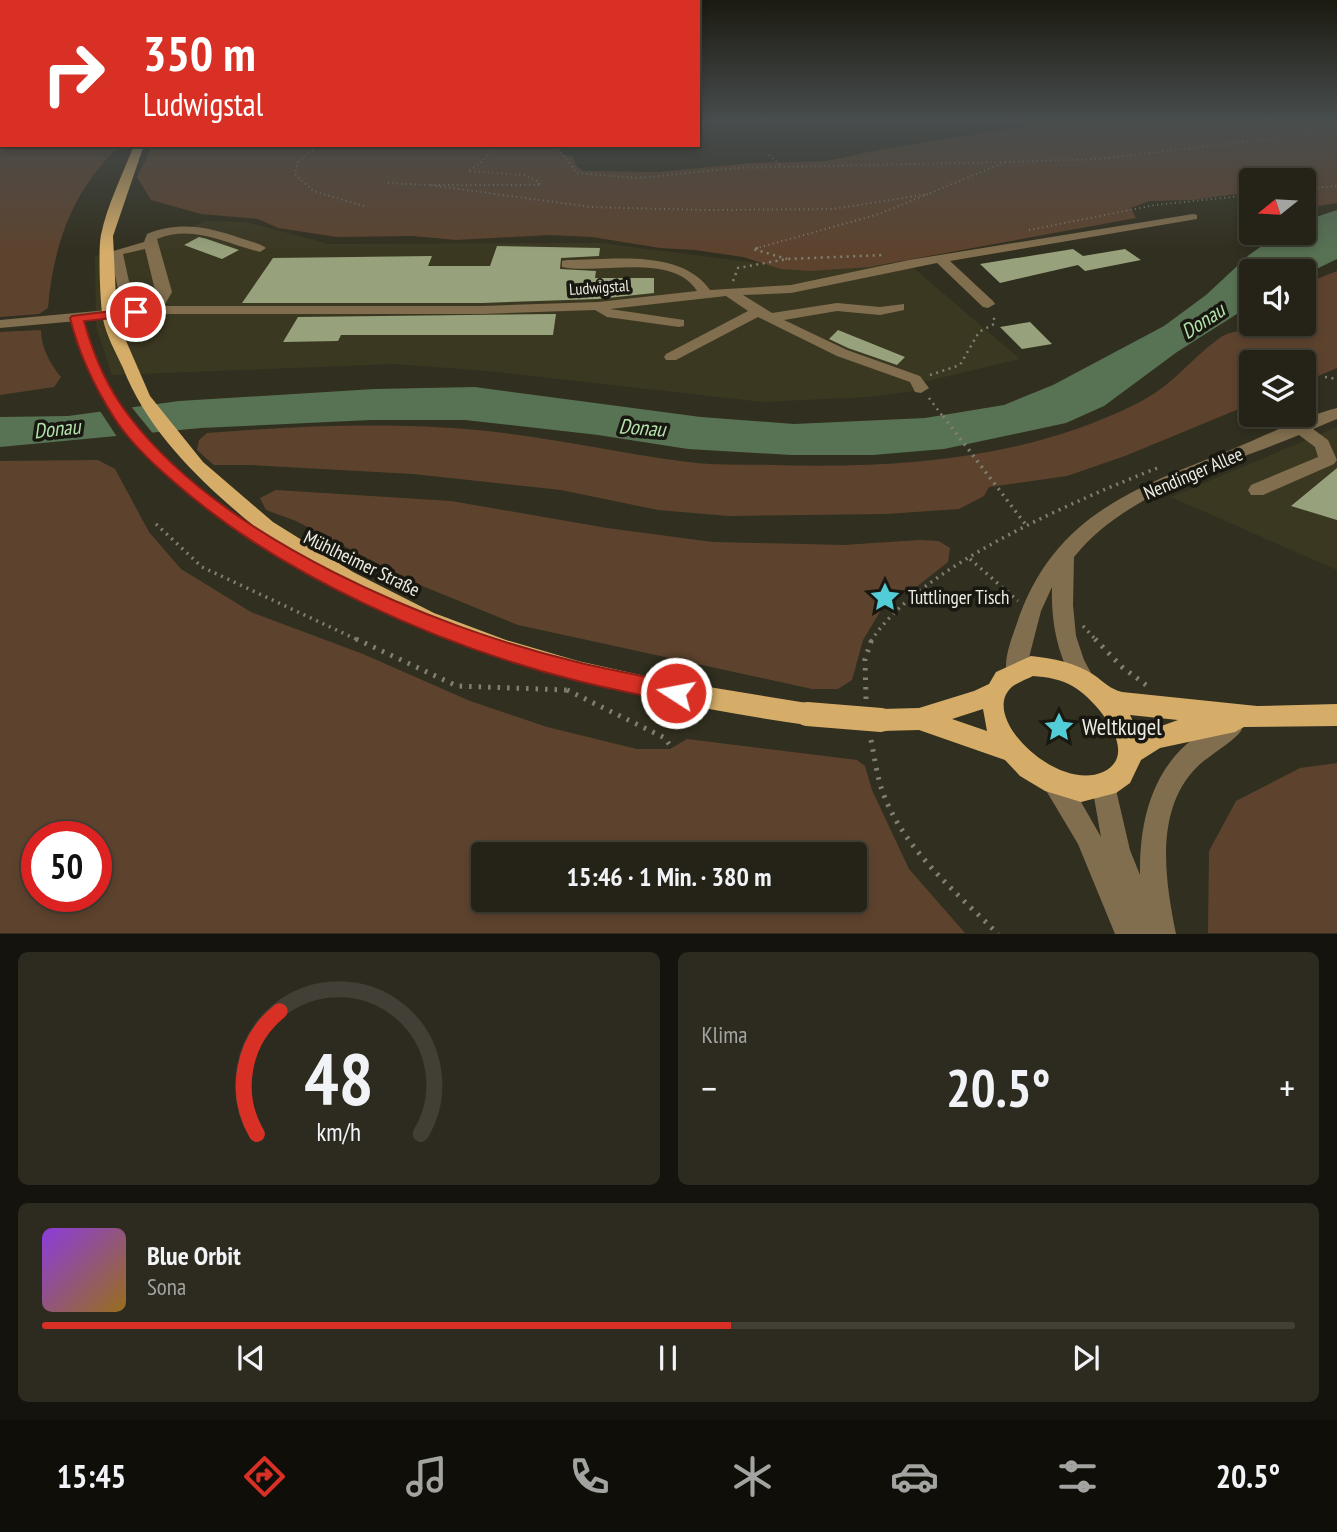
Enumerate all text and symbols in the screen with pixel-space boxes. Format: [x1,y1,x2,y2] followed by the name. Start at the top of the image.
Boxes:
[143,21,256,85] text: 350 m
[28,28,119,119] icon: right
[143,83,263,125] text: Ludwigstal
[1239,168,1316,245] north arrow
[1239,168,1316,427] map controls
[1239,259,1316,336] button: sound
[568,275,630,299] street label: Ludwigstal
[106,282,166,342] pin
[117,293,155,331] icon: arrive
[1176,295,1231,345] water label: Donau
[1239,350,1316,427] button: layers
[32,412,84,444] water label: Donau
[618,412,668,443] water label: Donau
[1140,441,1246,505] street label: Nendinger Allee
[300,525,424,602] street label: Mühlheimer Straße
[868,580,902,614] place icon: Tuttlinger Tisch
[908,585,1009,609] place label: Tuttlinger Tisch
[639,656,713,730] position arrow
[1042,710,1076,744] place icon: Weltkugel
[1082,712,1162,741] place label: Weltkugel
[21,821,112,912] speed limit sign: 50
[567,860,771,893] text: 15:46 · 1 Min. · 380 m
[702,1020,747,1049] text: Klima
[304,1031,374,1125] text: 48
[946,1054,1051,1121] text: 20.5°
[702,1063,717,1112] text: −
[1279,1063,1295,1112] text: +
[317,1116,361,1148] text: km/h
[147,1239,241,1272] text: Blue Orbit
[147,1272,186,1301] text: Sona
[232,1339,270,1377] icon: previous
[649,1339,687,1377] icon: pause
[1067,1339,1105,1377] icon: next
[240,1452,289,1501] icon: directions
[402,1452,451,1501] icon: music
[565,1452,614,1501] icon: phone
[728,1452,777,1501] icon: climate
[890,1452,939,1501] icon: car
[1053,1452,1102,1501] icon: filters
[57,1455,126,1497] text: 15:45
[1216,1455,1280,1497] text: 20.5°

